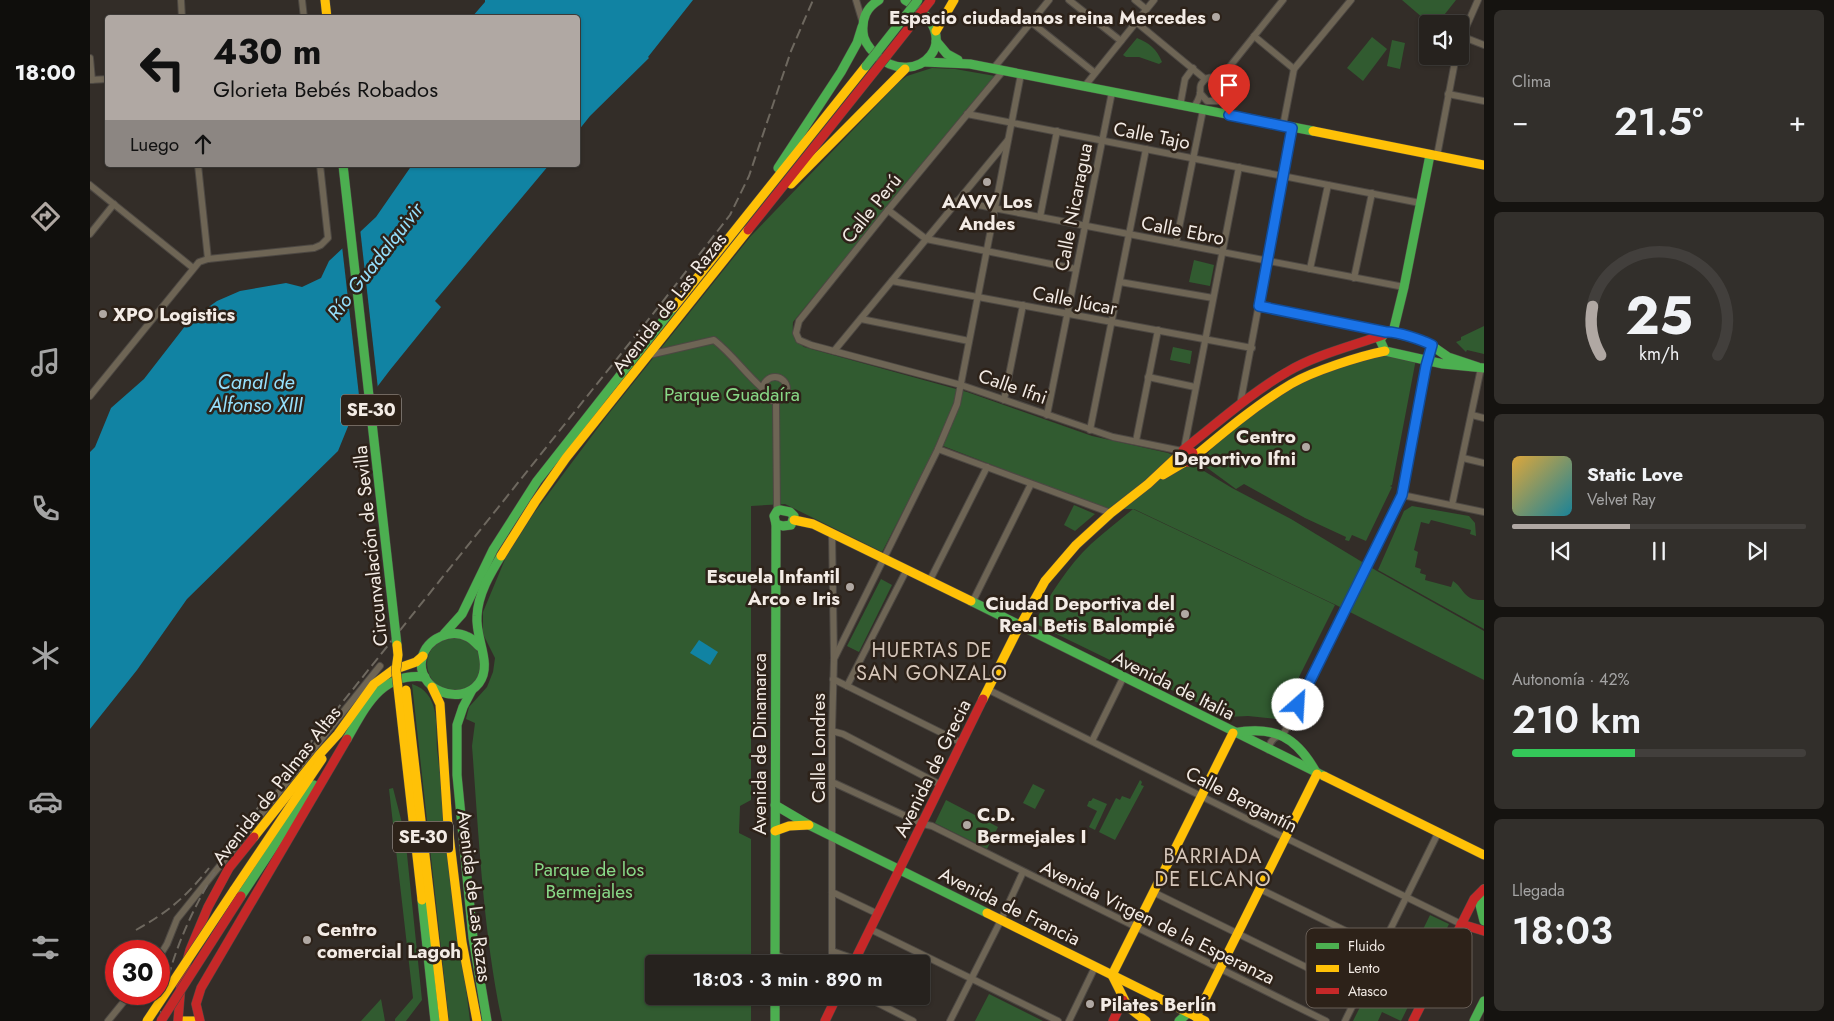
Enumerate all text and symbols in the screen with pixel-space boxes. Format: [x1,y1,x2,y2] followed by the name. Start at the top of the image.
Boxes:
[889,4,1206,31] place label: Espacio ciudadanos reina Mercedes
[1210,11,1222,23] marker: Espacio ciudadanos reina Mercedes
[1419,15,1469,65] map controls
[1419,15,1469,65] button: sound
[213,27,322,77] text: 430 m
[130,35,195,100] icon: left
[14,56,76,88] text: 18:00
[1208,64,1250,115] pin
[1512,70,1551,93] text: Clima
[1215,71,1243,99] icon: arrive
[213,73,438,105] text: Glorieta Bebés Robados
[1614,94,1703,149] text: 21.5°
[1512,101,1529,142] text: −
[1789,101,1806,142] text: +
[1111,115,1193,156] street label: Calle Tajo
[189,130,217,158] icon: ahead
[130,131,179,158] text: Luego
[1048,141,1099,273] street label: Calle Nicaragua
[835,168,908,249] street label: Calle Perú
[981,176,993,188] marker: AAVV Los Andes
[941,188,1033,237] place label: AAVV Los Andes
[320,195,431,326] water label: Río Guadalquivir
[28,199,63,234] icon: directions
[1139,209,1227,252] street label: Calle Ebro
[606,227,733,380] street label: Avenida de Las Razas
[1625,278,1693,354] text: 25
[1030,279,1120,322] street label: Calle Júcar
[113,301,236,328] place label: XPO Logistics
[97,308,109,320] marker: XPO Logistics
[1639,341,1679,367] text: km/h
[28,345,63,380] icon: music
[975,362,1051,411] street label: Calle Ifni
[208,368,304,420] water label: Canal de Alfonso XIII
[664,381,800,408] park label: Parque Guadaíra
[341,394,401,426] road number: SE-30
[1174,423,1296,472] place label: Centro Deportivo Ifni
[1300,441,1312,453] marker: Centro Deportivo Ifni
[347,444,394,648] street label: Circunvalación de Sevilla
[1587,461,1683,488] text: Static Love
[1587,488,1656,511] text: Velvet Ray
[28,491,63,526] icon: phone
[1547,537,1575,565] icon: previous
[1645,537,1673,565] icon: pause
[1743,537,1771,565] icon: next
[706,563,840,612] place label: Escuela Infantil Arco e Iris
[844,581,856,593] marker: Escuela Infantil Arco e Iris
[986,590,1175,639] place label: Ciudad Deportiva del Real Betis Balompié
[1179,608,1191,620] marker: Ciudad Deportiva del Real Betis Balompié
[856,636,1008,688] district label: HUERTAS DE SAN GONZALO
[28,638,63,673] icon: climate
[1108,644,1240,727] street label: Avenida de Italia
[746,653,773,835] street label: Avenida de Dinamarca
[1512,668,1630,691] text: Autonomía · 42%
[1271,678,1323,730] position arrow
[1512,692,1641,747] text: 210 km
[805,693,832,803] street label: Calle Londres
[887,695,978,842] street label: Avenida de Grecia
[206,700,347,871] street label: Avenida de Palmas Altas
[1181,760,1302,839] street label: Calle Bergantín
[28,784,63,819] icon: car
[977,801,1087,850] place label: C.D. Bermejales I
[451,809,498,984] street label: Avenida de Las Razas
[961,819,973,831] marker: C.D. Bermejales I
[393,822,453,852] road number: SE-30
[1155,842,1271,894] district label: BARRIADA DE ELCANO
[1036,854,1280,991] street label: Avenida Virgen de la Esperanza
[534,856,644,905] park label: Parque de los Bermejales
[935,861,1085,952] street label: Avenida de Francia
[1512,879,1565,902] text: Llegada
[1512,903,1613,958] text: 18:03
[317,916,461,965] place label: Centro comercial Lagoh
[1306,928,1472,1008] legend
[28,930,63,965] icon: filters
[301,934,313,946] marker: Centro comercial Lagoh
[1348,936,1385,956] text: Fluido
[105,940,170,1005] speed limit sign: 30
[1348,958,1380,978] text: Lento
[692,966,883,993] text: 18:03 · 3 min · 890 m
[1348,981,1388,1001] text: Atasco
[1100,991,1216,1018] place label: Pilates Berlín
[1084,998,1096,1010] marker: Pilates Berlín

